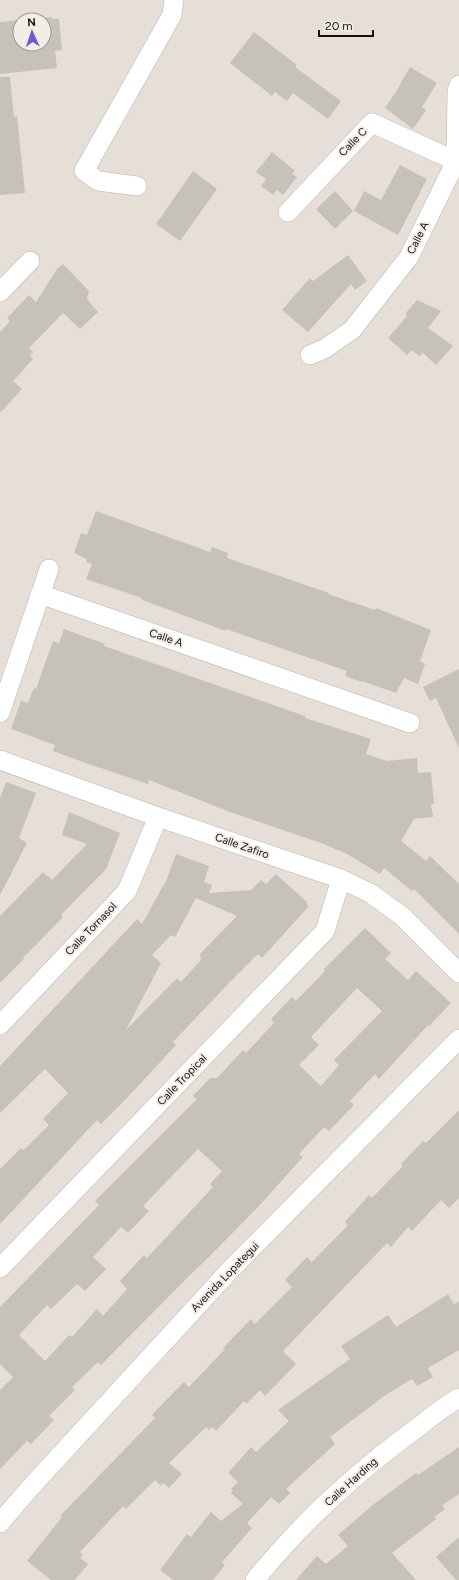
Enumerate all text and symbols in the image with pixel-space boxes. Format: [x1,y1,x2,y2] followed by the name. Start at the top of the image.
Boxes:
[12,12,52,52] north arrow
[319,12,373,38] scale bar
[27,16,36,29] text: N
[325,19,353,33] text: 20 m
[336,125,370,159] street label: Calle C
[404,219,432,256] street label: Calle A
[148,626,185,650] street label: Calle A
[213,831,271,861] street label: Calle Zafiro
[63,900,119,958] street label: Calle Tornasol
[154,1052,210,1108] street label: Calle Tropical
[188,1239,262,1315] street label: Avenida Lopategui
[322,1455,380,1509] street label: Calle Harding

